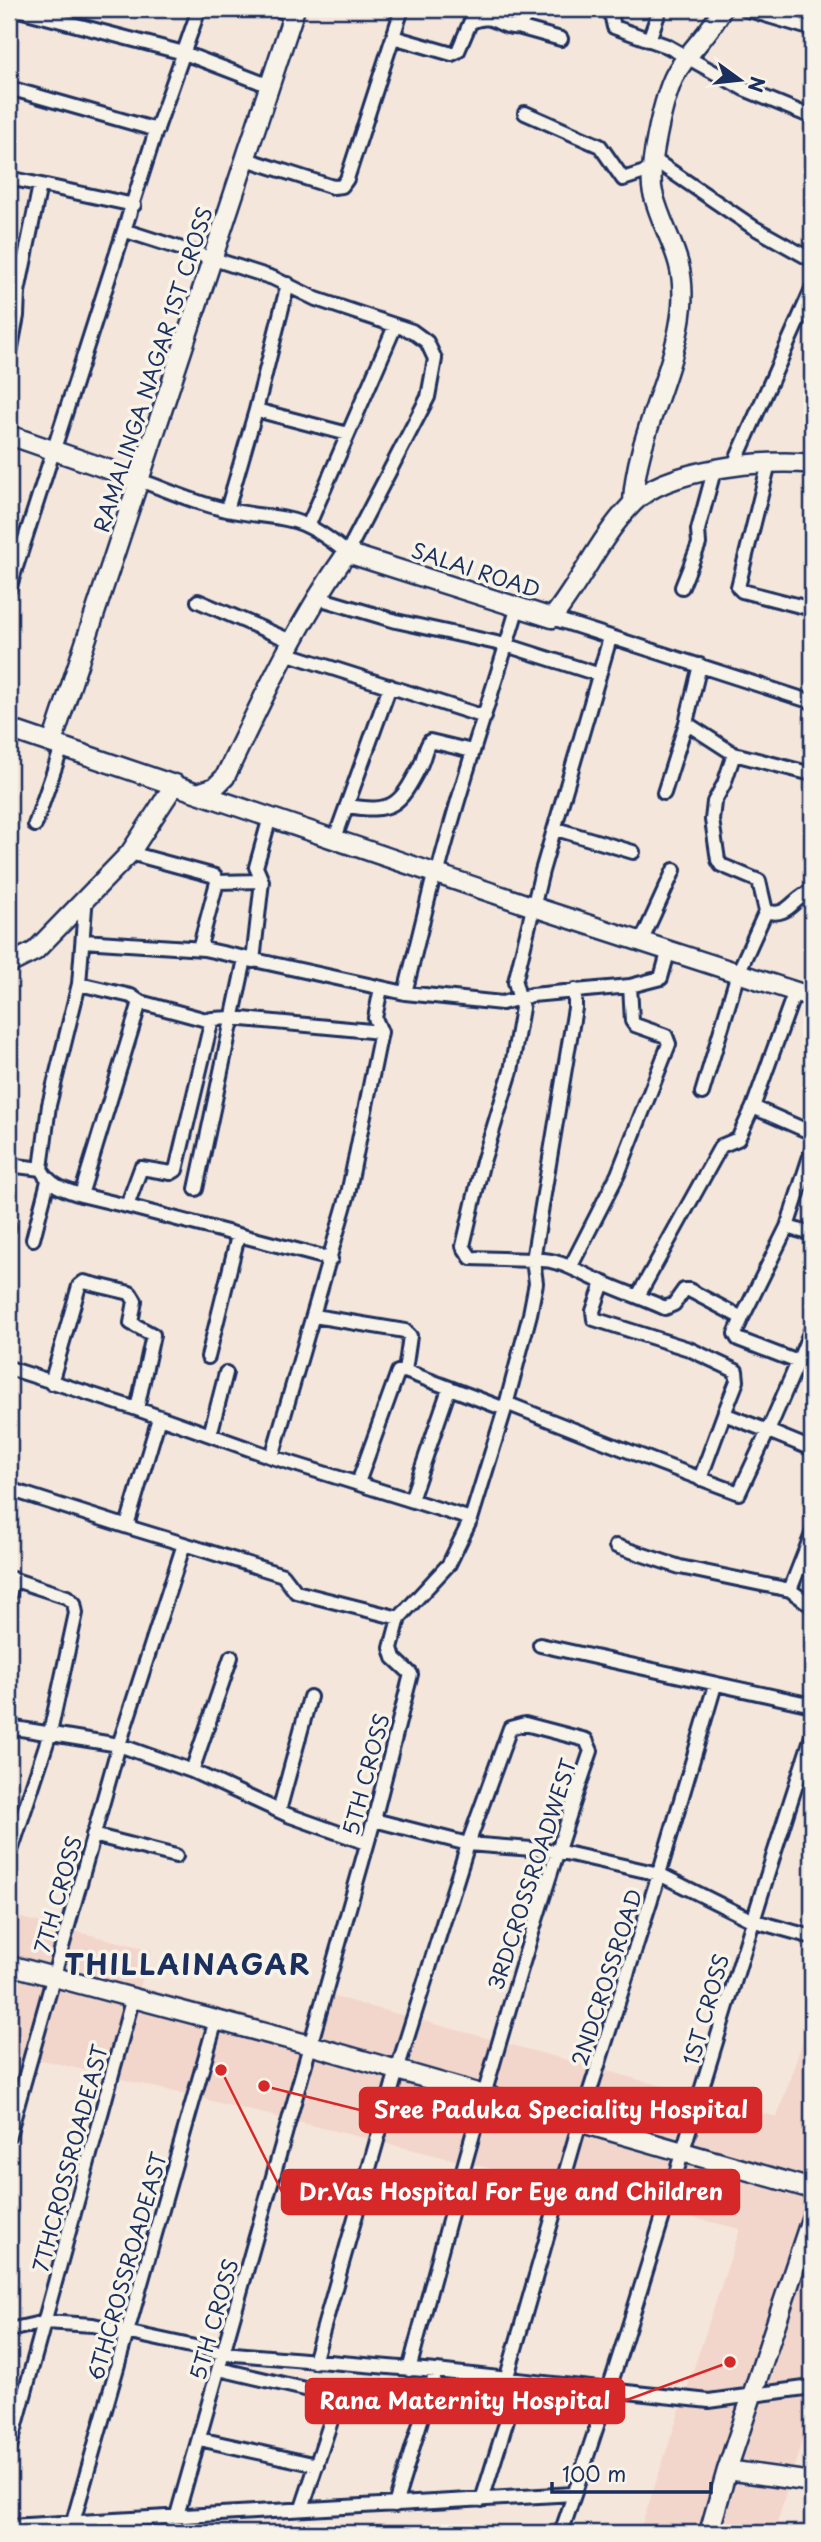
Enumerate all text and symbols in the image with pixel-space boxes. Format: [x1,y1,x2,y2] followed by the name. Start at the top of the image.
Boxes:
[706,46,776,116] north arrow
[742,74,773,96] text: N
[84,202,220,536] street label: RAMALINGA NAGAR 1ST CROSS
[407,533,545,605] street label: SALAI ROAD
[333,1709,397,1839] street label: 5TH CROSS
[479,1754,584,1994] street label: 3RDCROSSROADWEST
[25,1832,89,1956] street label: 7TH CROSS
[562,1884,650,2070] street label: 2NDCROSSROAD
[65,1942,311,1985] district label: THILLAINAGAR
[674,1950,736,2068] street label: 1ST CROSS
[23,2041,115,2275] street label: 7THCROSSROADEAST
[360,2088,761,2132] callout: Sree Paduka Speciality Hospital
[374,2091,748,2126] text: Sree Paduka Speciality Hospital
[78,2148,174,2384] street label: 6THCROSSROADEAST
[282,2170,739,2214] callout: Dr.Vas Hospital For Eye and Children
[299,2173,723,2208] text: Dr.Vas Hospital For Eye and Children
[180,2255,246,2383] street label: 5TH CROSS
[306,2379,624,2423] callout: Rana Maternity Hospital
[320,2382,610,2417] text: Rana Maternity Hospital
[552,2451,711,2495] scale bar
[562,2457,626,2489] text: 100 m

